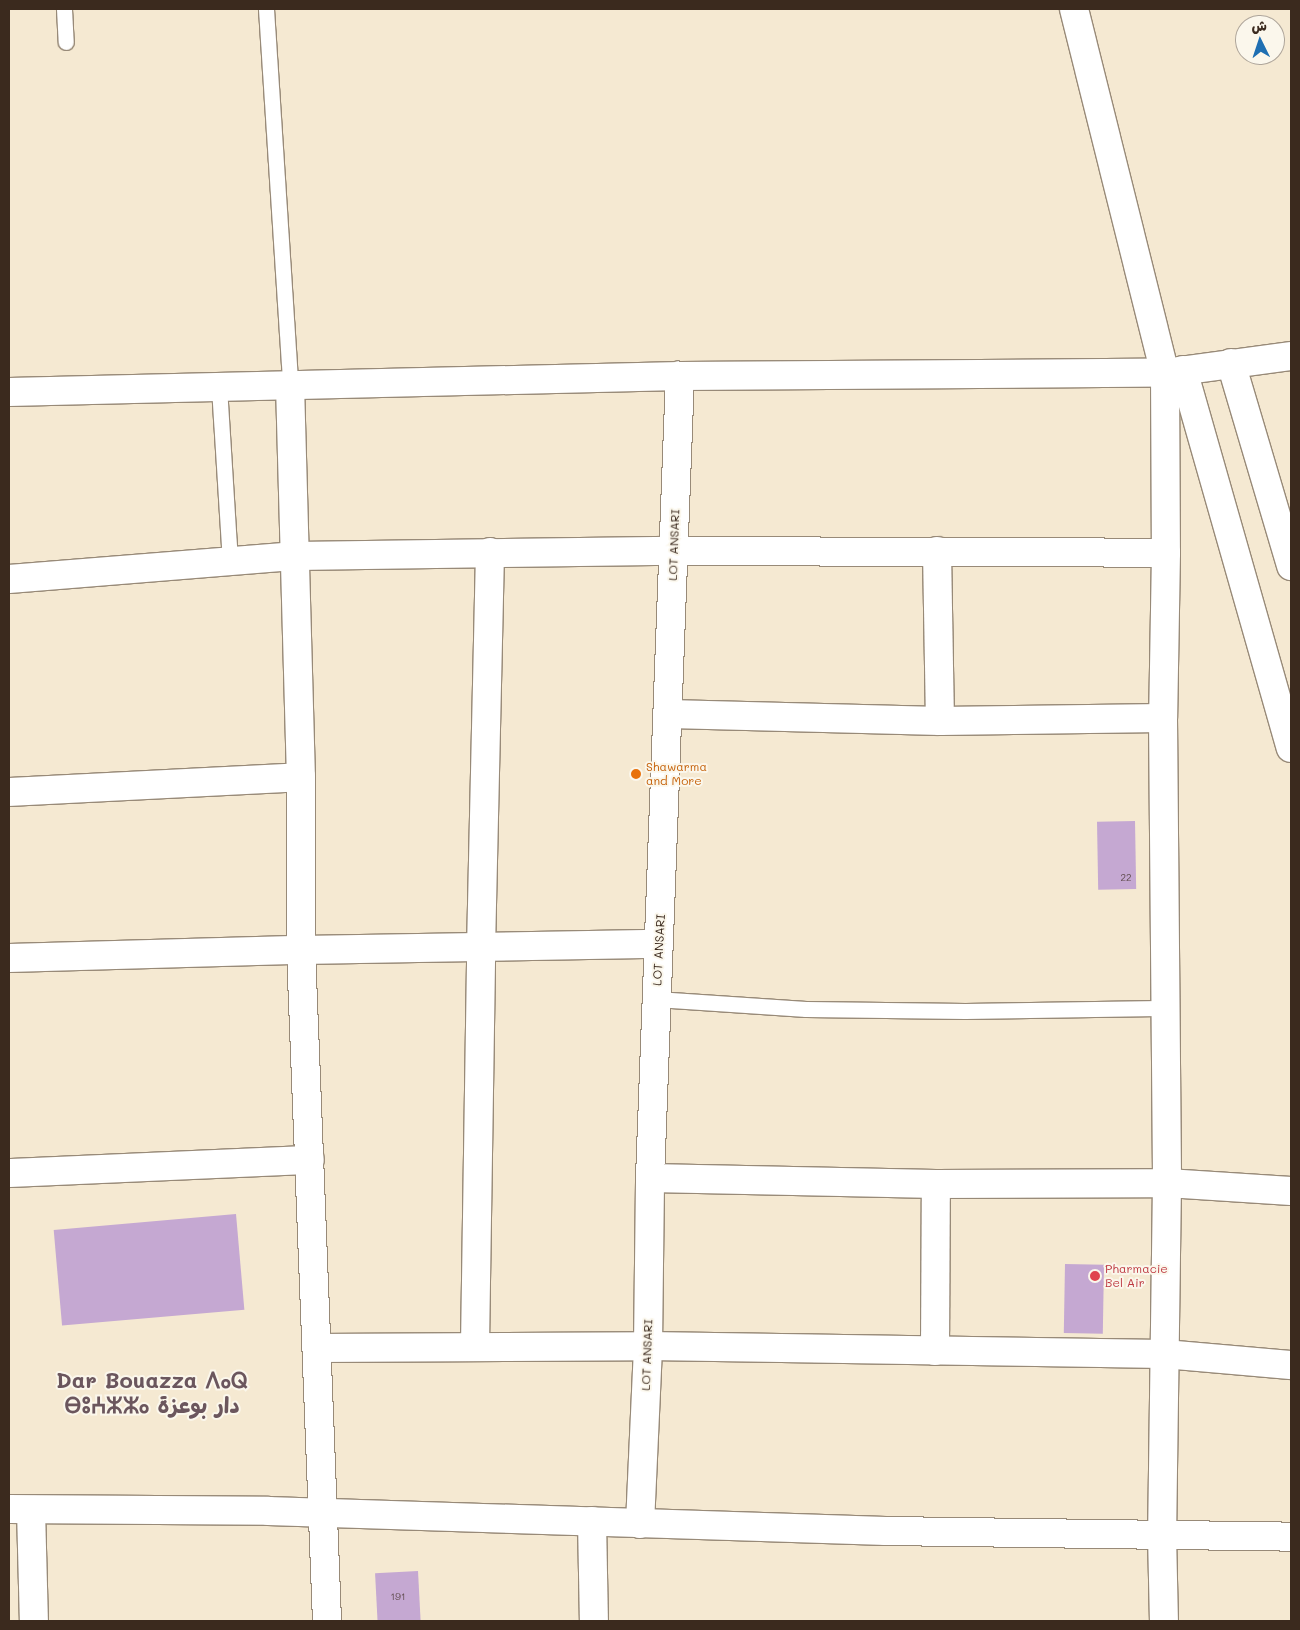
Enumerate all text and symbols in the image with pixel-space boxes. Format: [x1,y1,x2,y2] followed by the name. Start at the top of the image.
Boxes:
[1235,15,1285,65] north arrow
[1251,16,1267,36] text: ش
[666,509,682,581] street label: LOT ANSARI
[646,760,707,788] place label: Shawarma and More
[630,768,642,780] marker: Shawarma and More
[1120,872,1132,884] house number: 22
[650,914,668,986] street label: LOT ANSARI
[1105,1262,1168,1290] place label: Pharmacie Bel Air
[1089,1270,1101,1282] marker: Pharmacie Bel Air
[639,1319,655,1391] street label: LOT ANSARI
[56,1366,248,1418] district label: Dar Bouazza ⴷⴰⵕ ⴱⵓⵄⵣⵣⴰ دار بوعزة
[391,1591,405,1603] house number: 191

